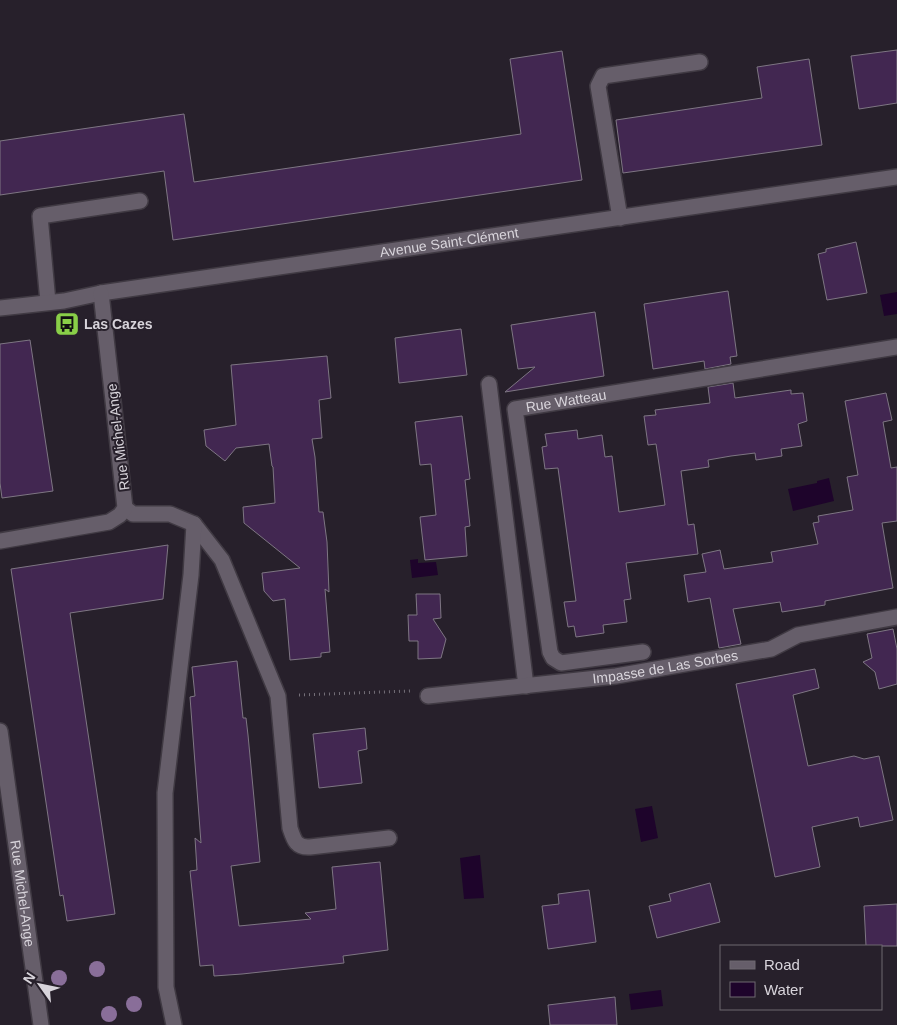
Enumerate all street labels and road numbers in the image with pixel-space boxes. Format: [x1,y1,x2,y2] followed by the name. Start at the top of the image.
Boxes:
[379,224,520,260] street label: Avenue Saint-Clément
[103,383,132,491] street label: Rue Michel-Ange
[525,386,607,415] street label: Rue Watteau
[592,647,739,686] street label: Impasse de Las Sorbes
[7,839,38,948] street label: Rue Michel-Ange

